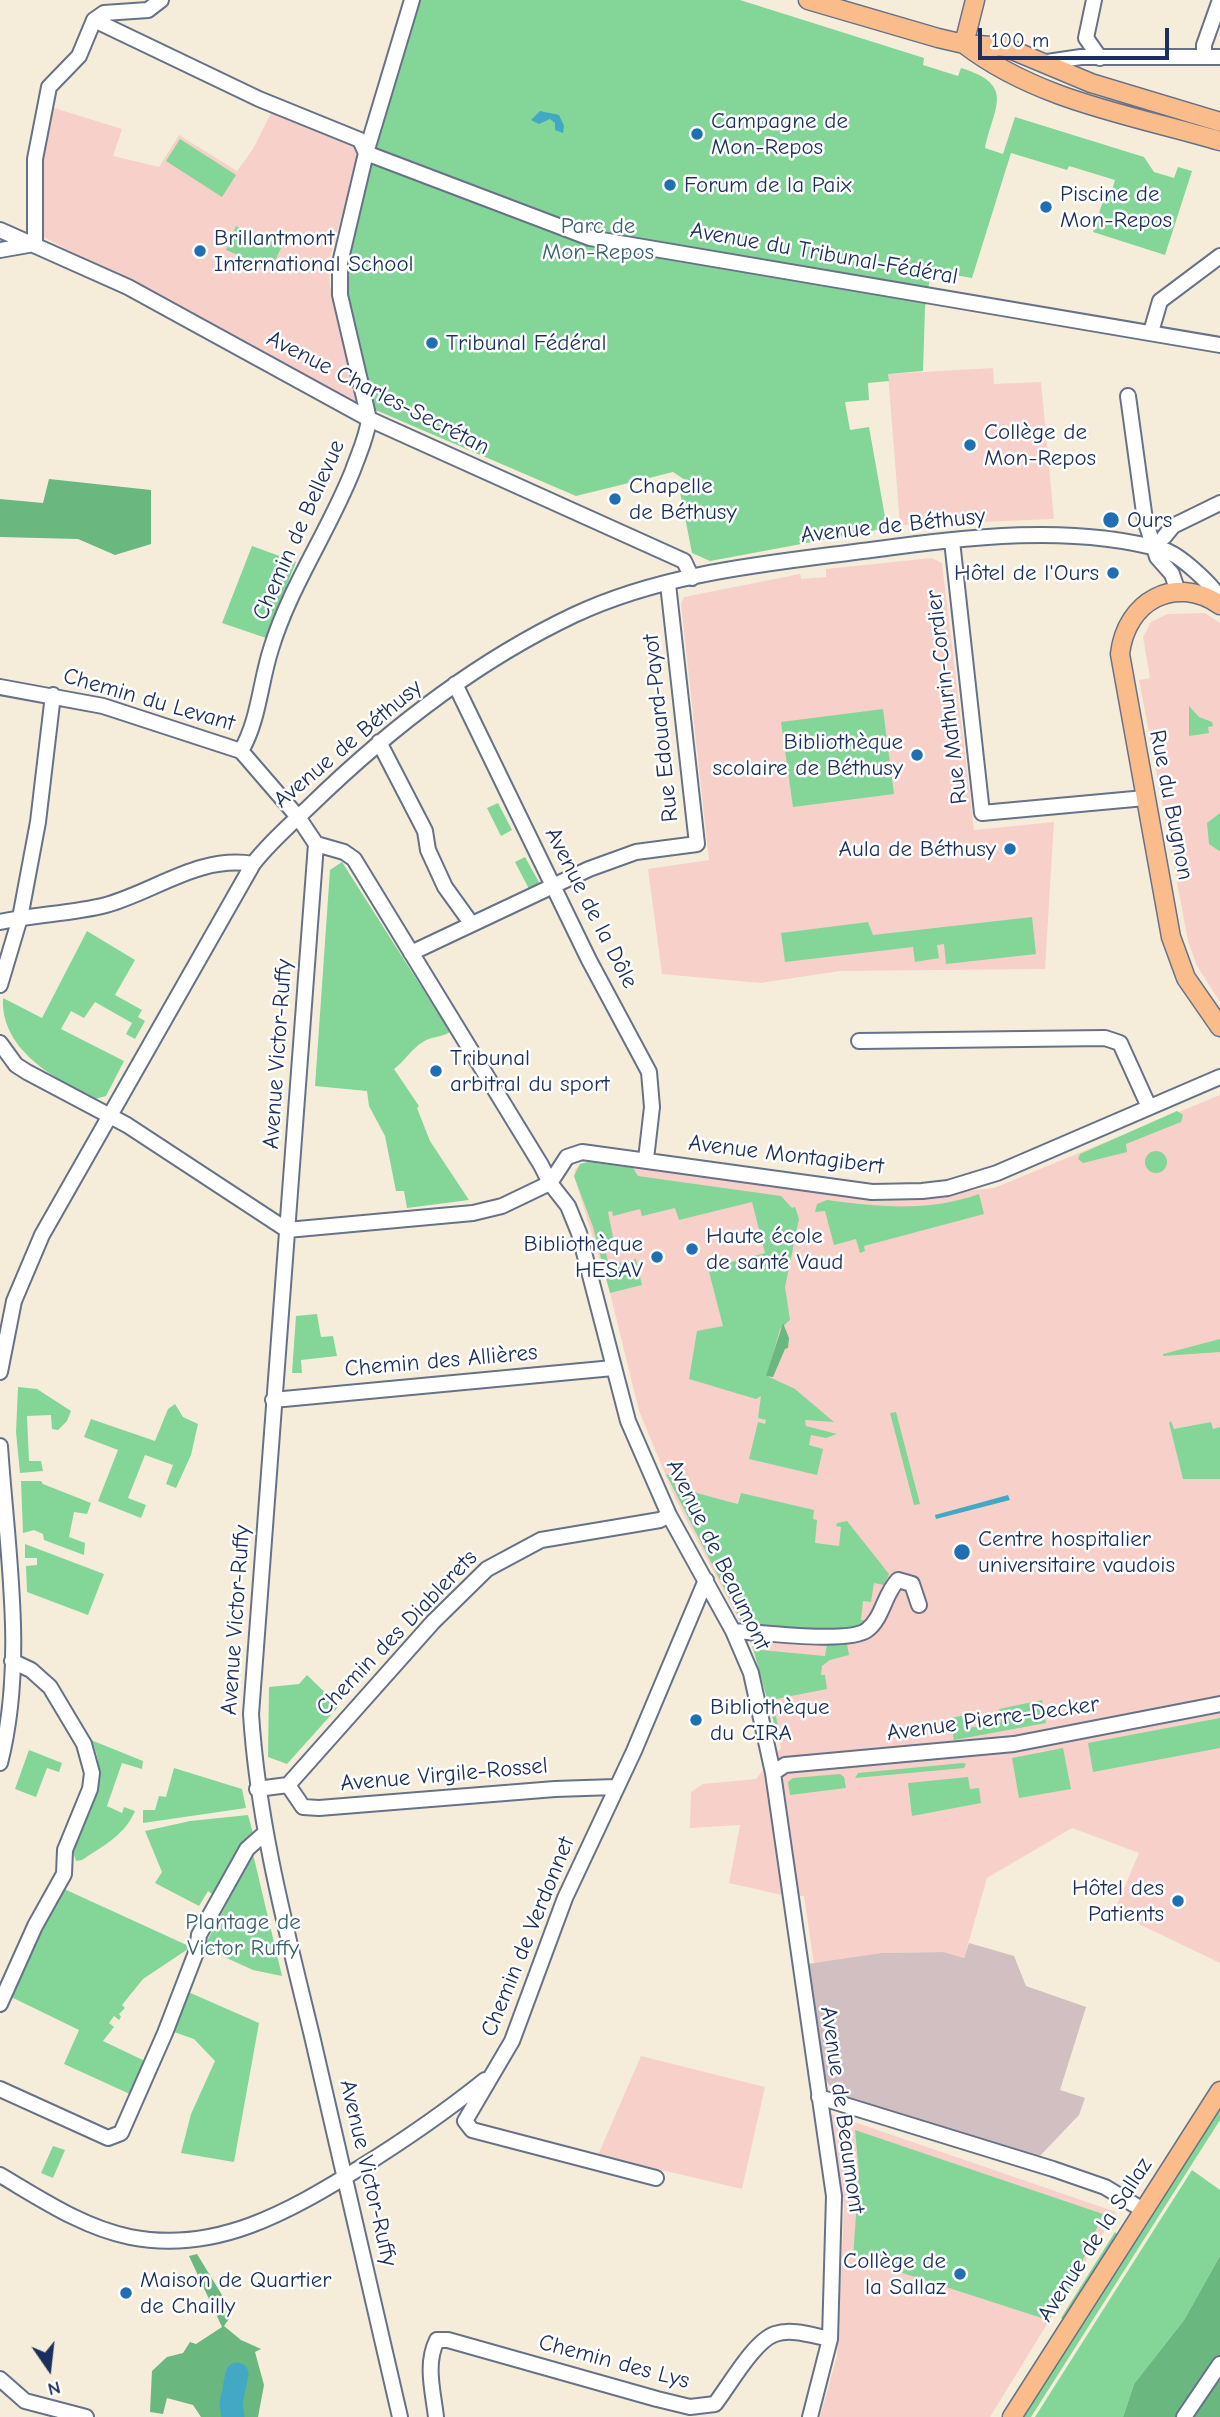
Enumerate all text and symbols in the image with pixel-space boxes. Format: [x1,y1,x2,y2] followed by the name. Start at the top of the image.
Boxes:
[982,14,1173,58] scale bar
[991,28,1049,52] text: 100 m
[711,107,848,161] place label: Campagne de Mon-Repos
[689,126,705,142] marker: Campagne de Mon-Repos
[684,171,852,199] place label: Forum de la Paix
[662,177,678,193] marker: Forum de la Paix
[1060,180,1172,234] place label: Piscine de Mon-Repos
[1038,199,1054,215] marker: Piscine de Mon-Repos
[542,212,654,266] park label: Parc de Mon-Repos
[688,217,960,291] street label: Avenue du Tribunal-Fédéral
[214,224,414,278] place label: Brillantmont International School
[192,243,208,259] marker: Brillantmont International School
[262,325,494,461] street label: Avenue Charles-Secrétan
[446,329,607,357] place label: Tribunal Fédéral
[424,335,440,351] marker: Tribunal Fédéral
[984,418,1096,472] place label: Collège de Mon-Repos
[247,436,351,624] street label: Chemin de Bellevue
[962,437,978,453] marker: Collège de Mon-Repos
[629,472,737,526] place label: Chapelle de Béthusy
[607,491,623,507] marker: Chapelle de Béthusy
[799,503,987,549] street label: Avenue de Béthusy
[1127,506,1172,534] place label: Ours
[1101,510,1121,530] marker: Ours
[954,559,1099,587] place label: Hôtel de l'Ours
[1105,565,1121,581] marker: Hôtel de l'Ours
[920,588,974,806] street label: Rue Mathurin-Cordier
[637,633,685,823] street label: Rue Edouard-Payot
[60,662,238,738] street label: Chemin du Levant
[268,674,428,814] street label: Avenue de Béthusy
[713,728,903,782] place label: Bibliothèque scolaire de Béthusy
[1143,728,1199,882] street label: Rue du Bugnon
[909,747,925,763] marker: Bibliothèque scolaire de Béthusy
[539,823,643,993] street label: Avenue de la Dôle
[839,835,996,863] place label: Aula de Béthusy
[1002,841,1018,857] marker: Aula de Béthusy
[258,958,298,1150] street label: Avenue Victor-Ruffy
[450,1044,610,1098] place label: Tribunal arbitral du sport
[428,1063,444,1079] marker: Tribunal arbitral du sport
[687,1129,885,1181] street label: Avenue Montagibert
[706,1222,843,1276] place label: Haute école de santé Vaud
[523,1230,643,1284] place label: Bibliothèque HESAV
[684,1241,700,1257] marker: Haute école de santé Vaud
[649,1249,665,1265] marker: Bibliothèque HESAV
[343,1339,539,1383] street label: Chemin des Allières
[660,1455,776,1655] street label: Avenue de Beaumont
[216,1524,256,1716] street label: Avenue Victor-Ruffy
[978,1525,1175,1579] place label: Centre hospitalier universitaire vaudois
[952,1542,972,1562] marker: Centre hospitalier universitaire vaudois
[311,1544,483,1722] street label: Chemin des Diablerets
[885,1690,1101,1748] street label: Avenue Pierre-Decker
[710,1693,830,1747] place label: Bibliothèque du CIRA
[688,1712,704,1728] marker: Bibliothèque du CIRA
[339,1752,549,1798] street label: Avenue Virgile-Rossel
[475,1833,581,2041] street label: Chemin de Verdonnet
[1072,1874,1164,1928] place label: Hôtel des Patients
[1170,1893,1186,1909] marker: Hôtel des Patients
[185,1908,301,1962] park label: Plantage de Victor Ruffy
[814,2005,870,2215] street label: Avenue de Beaumont
[333,2077,403,2269] street label: Avenue Victor-Ruffy
[1032,2153,1158,2327] street label: Avenue de la Sallaz
[843,2247,946,2301] place label: Collège de la Sallaz
[140,2266,331,2320] place label: Maison de Quartier de Chailly
[952,2266,968,2282] marker: Collège de la Sallaz
[118,2285,134,2301] marker: Maison de Quartier de Chailly
[536,2329,692,2395] street label: Chemin des Lys
[14,2333,84,2403] north arrow
[45,2376,63,2401] text: N

